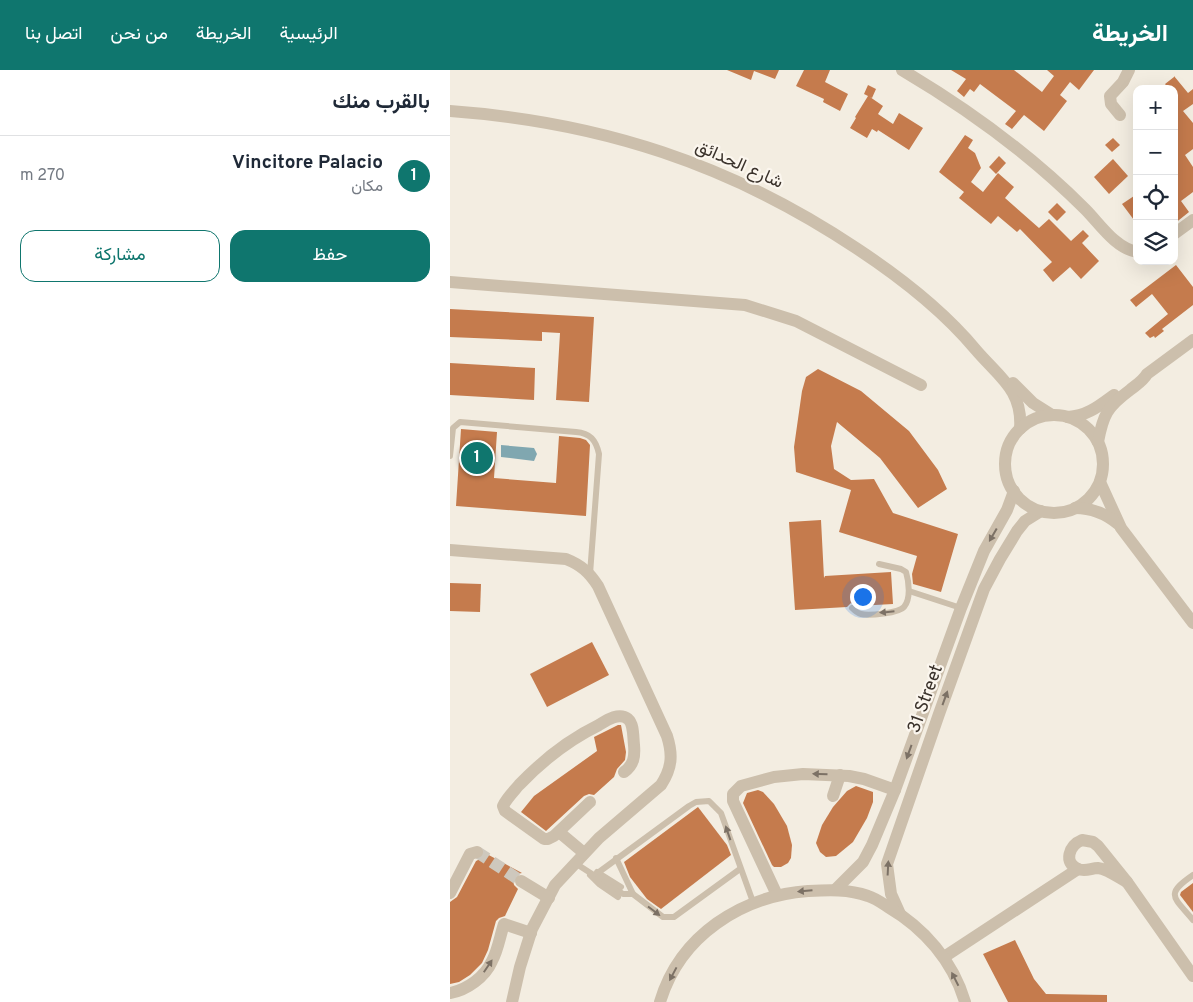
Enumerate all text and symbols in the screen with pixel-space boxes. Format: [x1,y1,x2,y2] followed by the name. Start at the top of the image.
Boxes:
[1092,20,1168,50] text: الخريطة
[25,23,83,46] text: اتصل بنا
[111,23,168,46] text: من نحن
[196,23,251,46] text: الخريطة
[279,23,338,46] text: الرئيسية
[1133,85,1178,265] map controls
[1133,85,1178,130] button: +
[333,89,430,116] text: بالقرب منك
[1133,130,1178,175] button: −
[692,135,786,195] street label: شارع الحدائق
[232,151,383,175] text: Vincitore Palacio
[20,166,65,186] text: 270 m
[411,166,417,186] text: 1
[1133,175,1178,220] button: locate
[351,177,383,197] text: مكان
[1133,220,1178,265] button: layers
[20,230,220,282] button: مشاركة
[230,230,430,282] button: حفظ
[461,439,493,477] pin: 1
[989,528,997,543] one-way arrow
[850,584,876,610] your location
[878,608,894,616] one-way arrow
[903,662,949,736] street label: 31 Street
[941,690,949,705] one-way arrow
[905,745,913,760] one-way arrow
[812,770,828,778] one-way arrow
[724,825,732,840] one-way arrow
[884,860,892,876] one-way arrow
[797,888,813,896] one-way arrow
[647,905,660,916] one-way arrow
[484,960,493,973] one-way arrow
[669,966,677,981] one-way arrow
[951,972,959,986] one-way arrow

